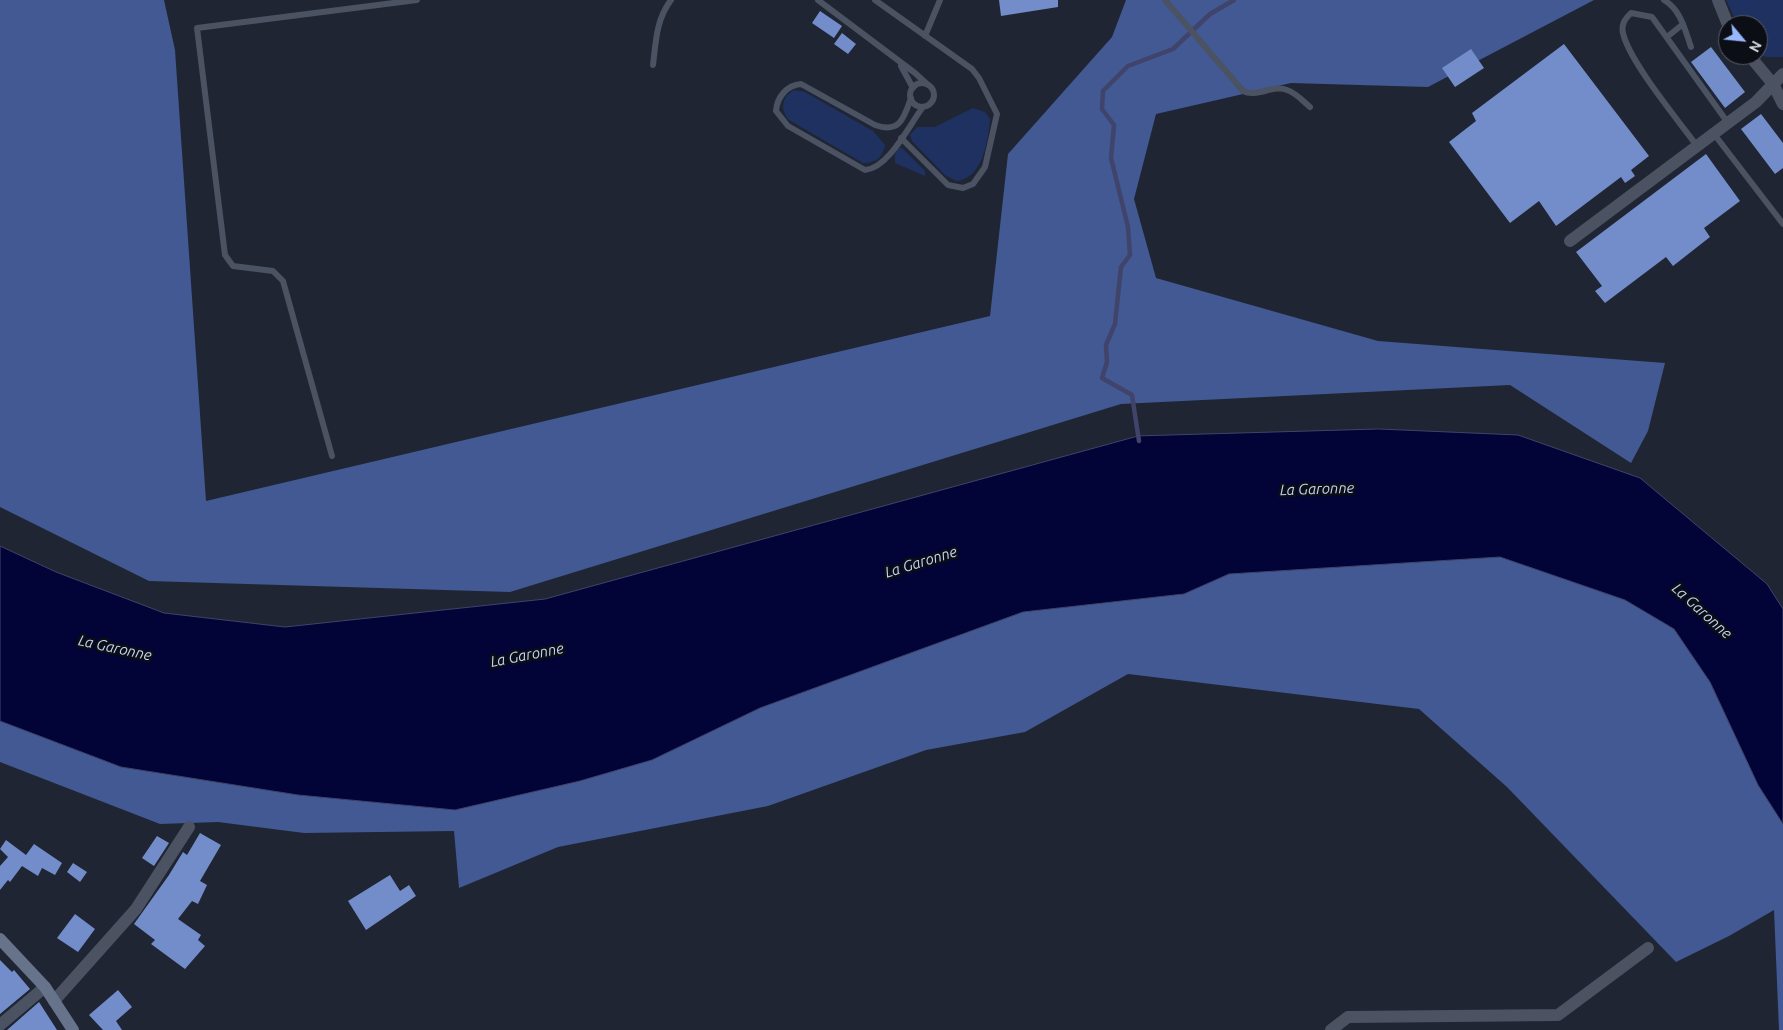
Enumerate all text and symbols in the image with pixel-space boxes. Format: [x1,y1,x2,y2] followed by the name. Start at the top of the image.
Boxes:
[1718,15,1768,65] north arrow
[1746,38,1765,55] text: N
[1280,479,1354,499] water label: La Garonne
[883,543,959,581] water label: La Garonne
[1668,579,1736,643] water label: La Garonne
[77,631,153,665] water label: La Garonne
[489,639,565,671] water label: La Garonne

